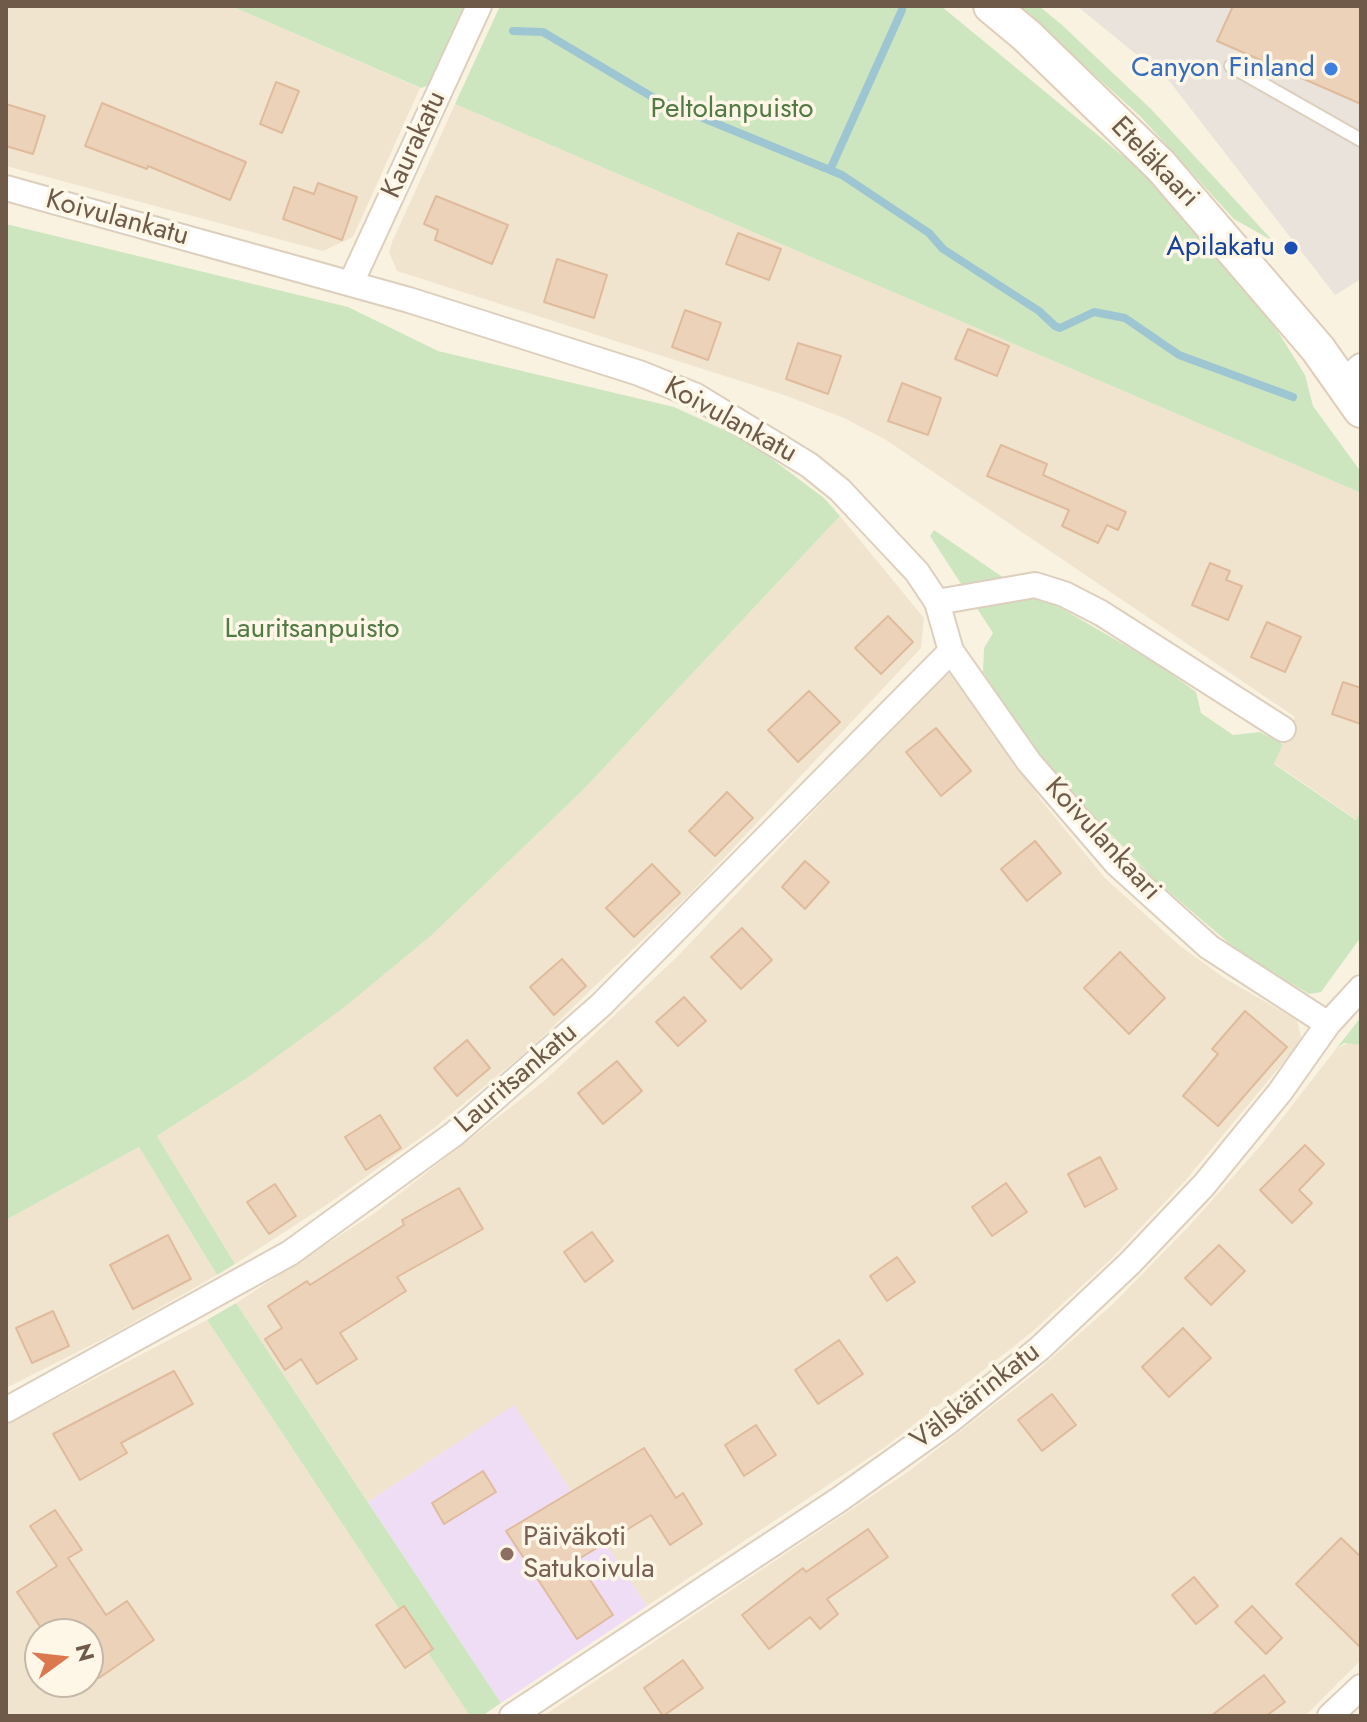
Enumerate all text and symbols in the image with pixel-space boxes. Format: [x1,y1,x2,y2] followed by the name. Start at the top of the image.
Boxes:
[1131,52,1315,86] place label: Canyon Finland
[1322,60,1340,78] marker: Canyon Finland
[376,86,454,204] street label: Kaurakatu
[650,93,814,127] park label: Peltolanpuisto
[1103,111,1205,215] street label: Eteläkaari
[42,184,192,254] street label: Koivulankatu
[1166,231,1275,265] place label: Apilakatu
[1282,239,1300,257] marker: Apilakatu
[658,371,802,471] street label: Koivulankatu
[224,613,400,647] park label: Lauritsanpuisto
[1037,772,1167,908] street label: Koivulankaari
[449,1017,585,1141] street label: Lauritsankatu
[905,1336,1047,1458] street label: Välskärinkatu
[523,1521,655,1587] place label: Päiväkoti Satukoivula
[498,1545,516,1563] marker: Päiväkoti Satukoivula
[24,1618,104,1698] north arrow
[68,1640,103,1665] text: N

